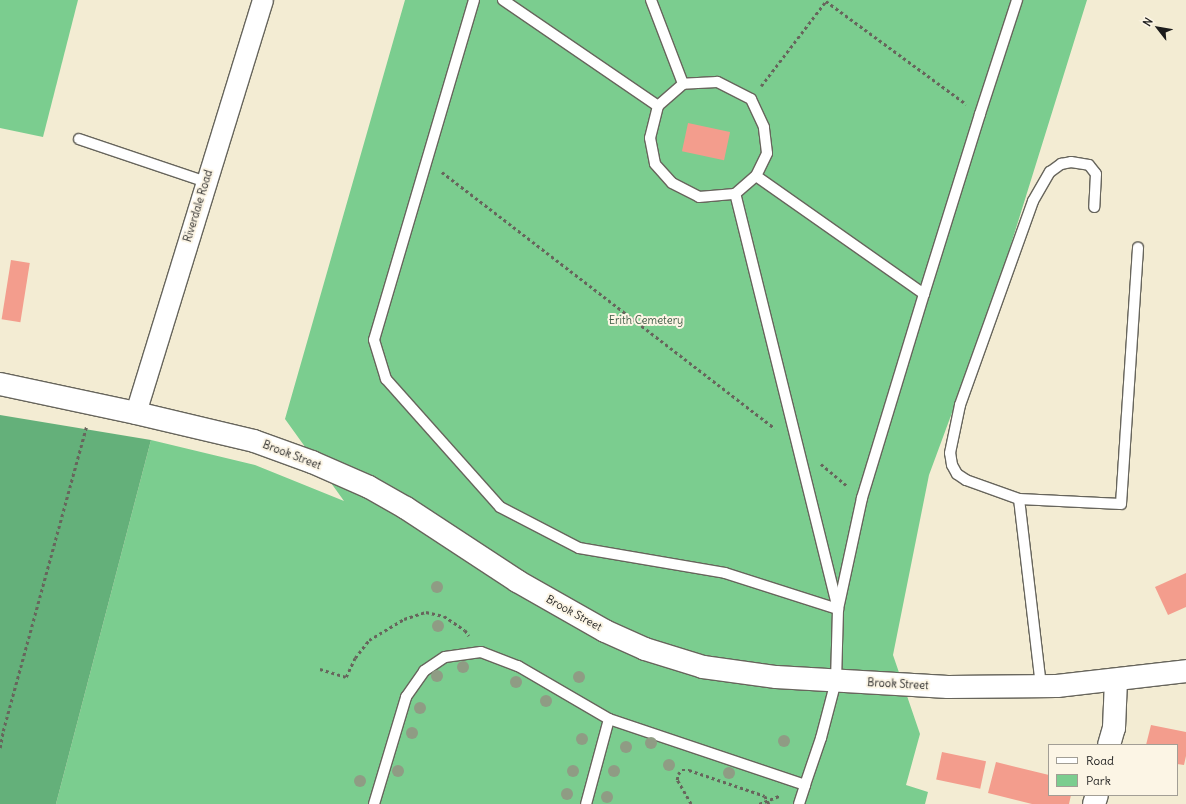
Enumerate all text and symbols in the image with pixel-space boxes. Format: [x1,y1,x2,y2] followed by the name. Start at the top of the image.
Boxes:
[1138,8,1178,48] north arrow
[1140,15,1156,29] text: N
[181,168,215,244] street label: Riverdale Road
[609,313,683,327] park label: Erith Cemetery
[261,438,323,472] street label: Brook Street
[544,592,604,634] street label: Brook Street
[867,676,929,692] street label: Brook Street
[1048,744,1178,796] legend
[1086,753,1114,768] text: Road
[1086,773,1111,788] text: Park

